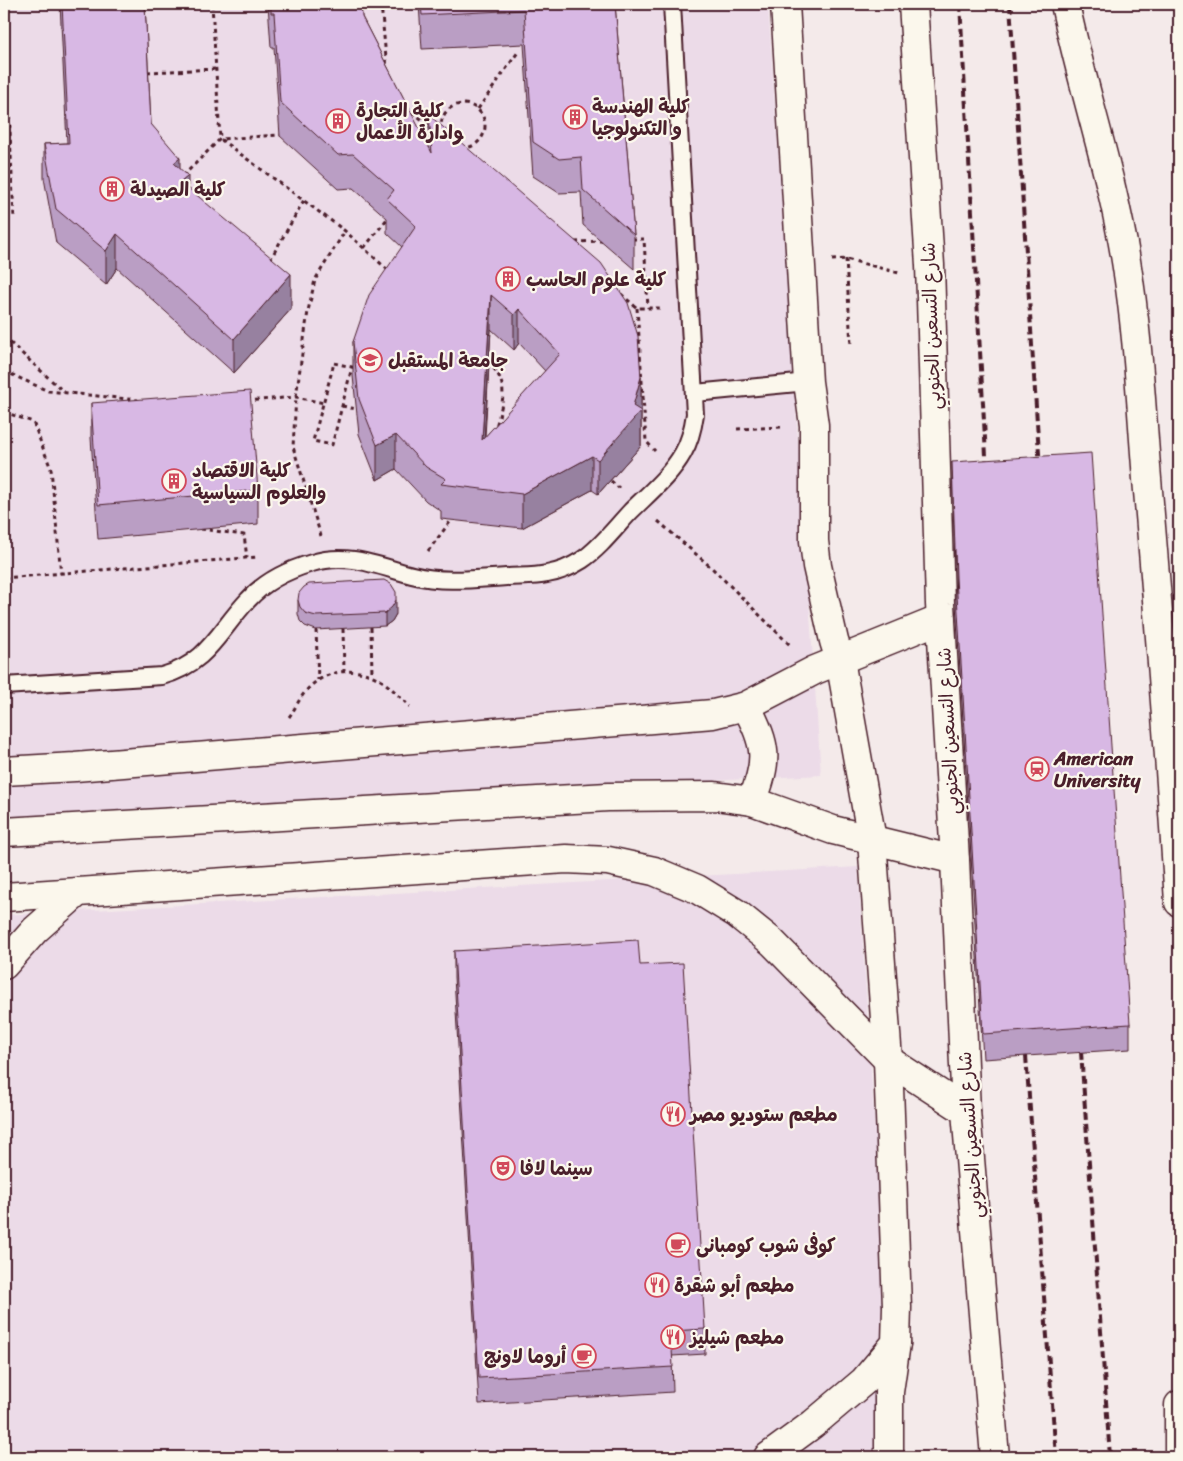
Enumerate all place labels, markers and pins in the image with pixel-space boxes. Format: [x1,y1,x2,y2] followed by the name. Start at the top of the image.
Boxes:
[592,90,690,145] place label: كلية الهندسة و التكنولوجيا
[356,94,464,149] place label: كلية التجارة وادارة الأعمال
[562,104,588,130] building icon: كلية الهندسة و التكنولوجيا
[325,108,351,134] building icon: كلية التجارة وادارة الأعمال
[130,173,226,206] place label: كلية الصيدلة
[99,176,125,202] building icon: كلية الصيدلة
[526,263,667,296] place label: كلية علوم الحاسب
[495,266,521,292] building icon: كلية علوم الحاسب
[388,344,508,377] place label: جامعة المستقبل
[357,347,383,373] school or university icon: جامعة المستقبل
[192,454,326,509] place label: كلية الاقتصاد والعلوم السياسية
[161,468,187,494] building icon: كلية الاقتصاد والعلوم السياسية
[1053,742,1142,797] place label: American University
[1024,756,1050,782] station icon: American University
[688,1098,838,1131] place label: مطعم ستوديو مصر
[660,1101,686,1127] restaurant icon: مطعم ستوديو مصر
[520,1152,593,1185] place label: سينما لافا
[490,1155,516,1181] theatre icon: سينما لافا
[696,1229,836,1262] place label: كوفى شوب كومبانى
[665,1232,691,1258] cafe icon: كوفى شوب كومبانى
[674,1269,794,1302] place label: مطعم أبو شقرة
[644,1272,670,1298] restaurant icon: مطعم أبو شقرة
[688,1321,784,1354] place label: مطعم شيليز
[660,1324,686,1350] restaurant icon: مطعم شيليز
[484,1340,567,1373] place label: أروما لاونج
[571,1343,597,1369] cafe icon: أروما لاونج

